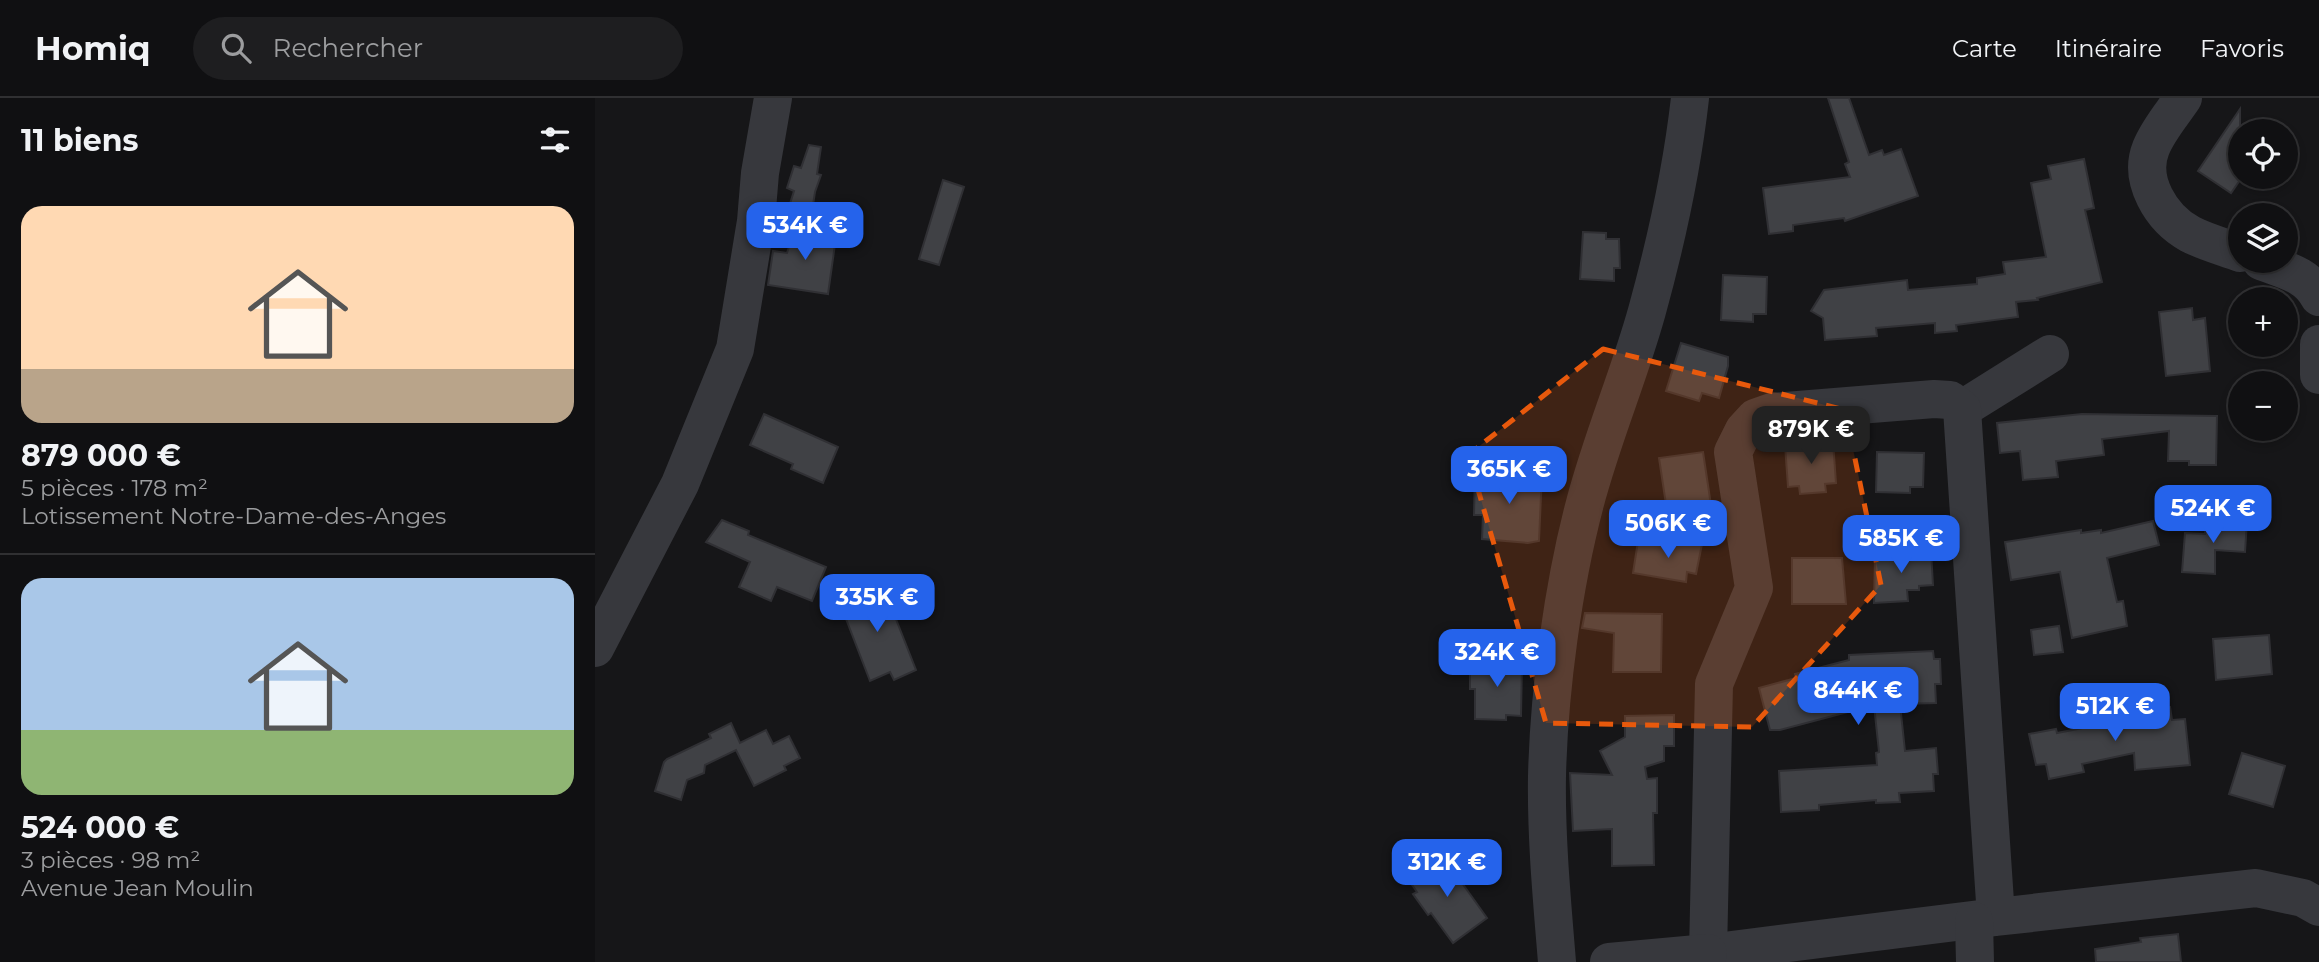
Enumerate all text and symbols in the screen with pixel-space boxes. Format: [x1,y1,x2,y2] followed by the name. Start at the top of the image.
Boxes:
[193,17,683,80] search box
[35,28,151,68] text: Homiq
[217,29,255,67] icon: search
[273,32,423,64] text: Rechercher
[1952,34,2017,63] text: Carte
[2055,34,2162,63] text: Itinéraire
[2200,34,2284,63] text: Favoris
[2228,119,2298,441] map controls
[2228,119,2298,189] button: locate
[536,121,574,159] icon: filters
[21,122,138,159] text: 11 biens
[748,202,862,262] pin: 534K €
[2228,203,2298,273] button: layers
[762,211,848,239] text: 534K €
[235,251,361,377] icon: home
[2228,287,2298,357] button: +
[2228,371,2298,441] button: −
[1754,406,1868,466] pin: 879K €
[1768,415,1854,443] text: 879K €
[21,437,181,474] text: 879 000 €
[1452,446,1566,506] pin: 365K €
[1467,455,1551,483] text: 365K €
[21,474,208,502] text: 5 pièces · 178 m²
[2156,486,2270,545] pin: 524K €
[2171,494,2255,522] text: 524K €
[1611,500,1725,560] pin: 506K €
[21,502,446,530] text: Lotissement Notre-Dame-des-Anges
[1625,509,1711,537] text: 506K €
[1844,516,1958,575] pin: 585K €
[1859,524,1943,552] text: 585K €
[820,574,934,634] pin: 335K €
[836,583,918,611] text: 335K €
[235,623,361,749] icon: home
[1440,630,1554,689] pin: 324K €
[1455,638,1539,666] text: 324K €
[1801,668,1915,727] pin: 844K €
[1813,676,1903,704] text: 844K €
[2058,684,2172,743] pin: 512K €
[2076,692,2154,720] text: 512K €
[21,809,179,846] text: 524 000 €
[1390,840,1504,899] pin: 312K €
[21,846,200,874] text: 3 pièces · 98 m²
[1408,848,1486,876] text: 312K €
[21,874,254,902] text: Avenue Jean Moulin

